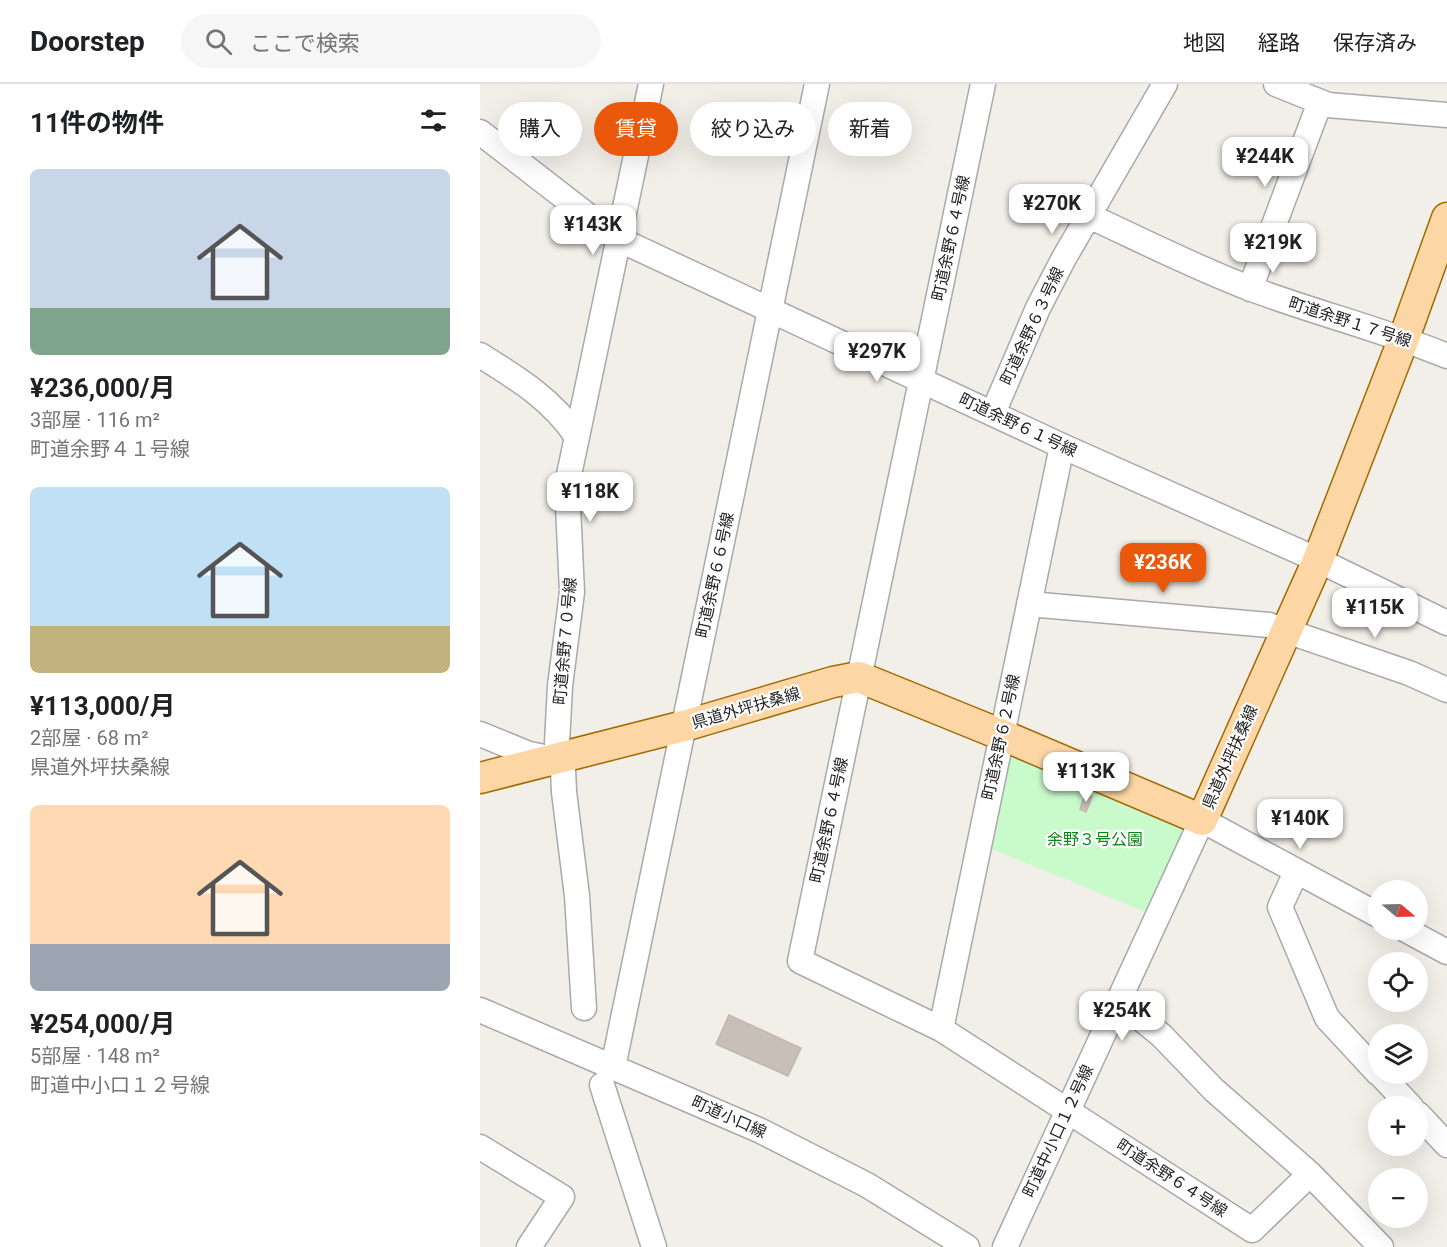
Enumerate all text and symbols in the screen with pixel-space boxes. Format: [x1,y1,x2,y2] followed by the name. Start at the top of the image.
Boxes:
[181,14,601,68] search box
[30,25,145,58] text: Doorstep
[202,25,235,58] icon: search
[250,31,360,56] text: ここで検索
[1183,31,1225,55] text: 地図
[1258,31,1300,55] text: 経路
[1333,31,1417,55] text: 保存済み
[498,102,582,156] chip: 購入
[594,102,678,156] chip: 賃貸
[690,102,816,156] chip: 絞り込み
[828,102,912,156] chip: 新着
[417,104,450,137] icon: filters
[30,108,164,138] text: 11件の物件
[1223,137,1307,188] pin: ¥244K
[1236,144,1294,168] text: ¥244K
[928,173,974,303] street label: 町道余野６４号線
[1010,184,1094,235] pin: ¥270K
[1023,191,1081,215] text: ¥270K
[551,205,635,256] pin: ¥143K
[186,208,294,316] icon: home
[564,212,622,236] text: ¥143K
[1231,223,1315,274] pin: ¥219K
[1244,230,1302,254] text: ¥219K
[996,264,1068,388] street label: 町道余野６３号線
[1286,293,1414,351] street label: 町道余野１７号線
[835,332,919,383] pin: ¥297K
[848,339,906,363] text: ¥297K
[30,373,176,403] text: ¥236,000/月
[956,389,1080,461] street label: 町道余野６１号線
[30,408,160,432] text: 3部屋 · 116 m²
[30,437,190,461] text: 町道余野４１号線
[548,472,632,523] pin: ¥118K
[561,479,619,503] text: ¥118K
[692,510,738,640] street label: 町道余野６６号線
[186,526,294,634] icon: home
[1121,543,1205,594] pin: ¥236K
[1134,550,1192,574] text: ¥236K
[550,576,580,706] street label: 町道余野７０号線
[1333,588,1417,639] pin: ¥115K
[1346,595,1404,619] text: ¥115K
[978,672,1024,802] street label: 町道余野６２号線
[690,683,802,733] street label: 県道外坪扶桑線
[30,691,176,721] text: ¥113,000/月
[1199,702,1261,812] street label: 県道外坪扶桑線
[30,726,149,750] text: 2部屋 · 68 m²
[1044,752,1128,803] pin: ¥113K
[30,755,170,779] text: 県道外坪扶桑線
[806,755,852,885] street label: 町道余野６４号線
[1057,759,1115,783] text: ¥113K
[1258,799,1342,850] pin: ¥140K
[1271,806,1329,830] text: ¥140K
[1047,830,1143,849] park label: 余野３号公園
[186,844,294,952] icon: home
[1368,880,1428,940] north arrow
[1368,880,1428,1228] map controls
[1368,952,1428,1012] button: locate
[1080,991,1164,1042] pin: ¥254K
[1093,998,1151,1022] text: ¥254K
[30,1009,176,1039] text: ¥254,000/月
[1368,1024,1428,1084] button: layers
[30,1044,160,1068] text: 5部屋 · 148 m²
[1019,1062,1097,1200] street label: 町道中小口１２号線
[30,1073,210,1097] text: 町道中小口１２号線
[689,1092,769,1142] street label: 町道小口線
[1368,1096,1428,1156] button: +
[1113,1135,1231,1221] street label: 町道余野６４号線
[1368,1168,1428,1228] button: −

